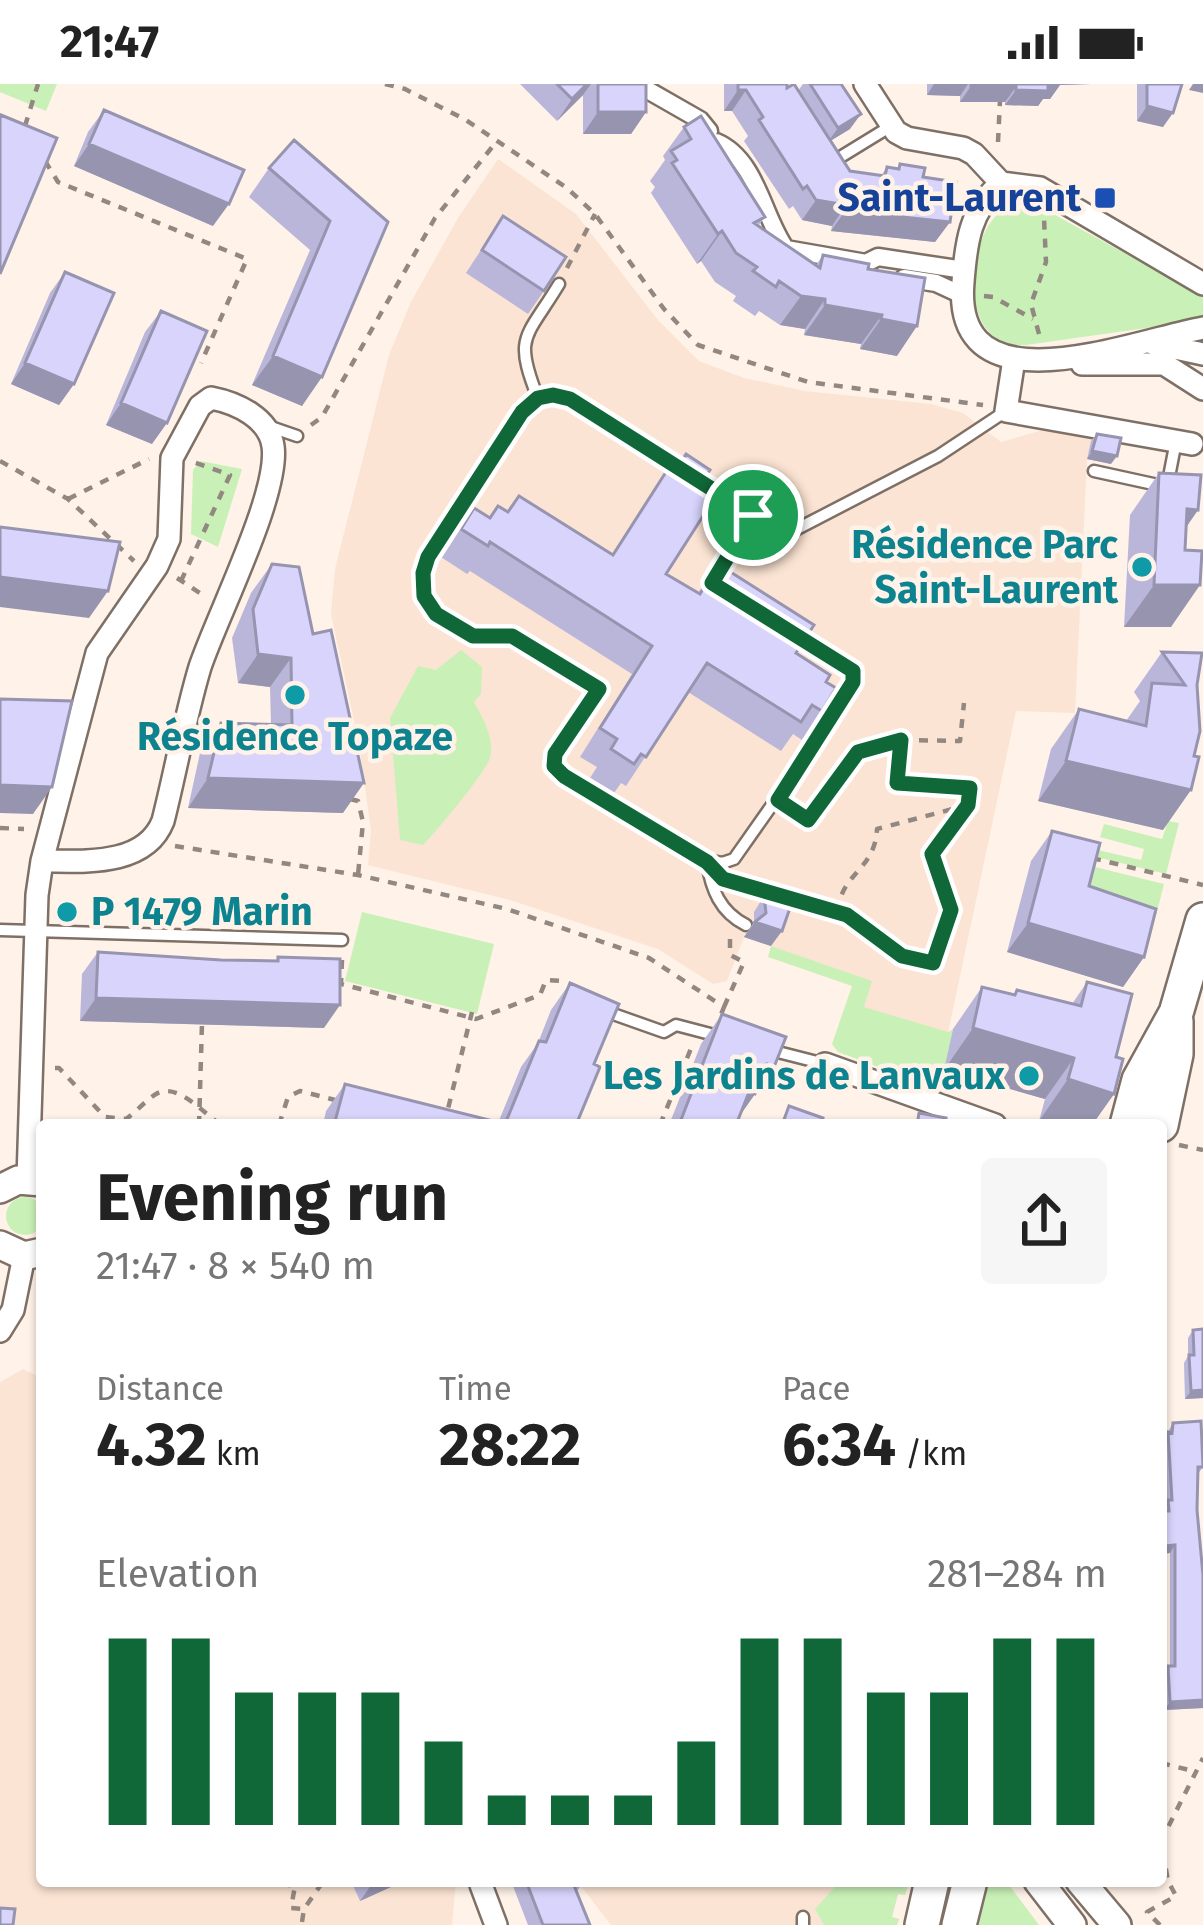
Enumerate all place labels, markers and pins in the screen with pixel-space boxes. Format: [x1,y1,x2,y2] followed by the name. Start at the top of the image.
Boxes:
[838,175,1082,221] place label: Saint-Laurent
[1092,185,1118,211] marker: Saint-Laurent
[702,464,804,566] pin
[851,522,1119,613] place label: Résidence Parc Saint-Laurent
[1129,554,1155,580] marker: Résidence Parc Saint-Laurent
[282,682,308,708] marker: Résidence Topaze
[137,714,453,760] place label: Résidence Topaze
[91,889,313,935] place label: P 1479 Marin
[54,899,80,925] marker: P 1479 Marin
[603,1053,1006,1099] place label: Les Jardins de Lanvaux
[1016,1063,1042,1089] marker: Les Jardins de Lanvaux

